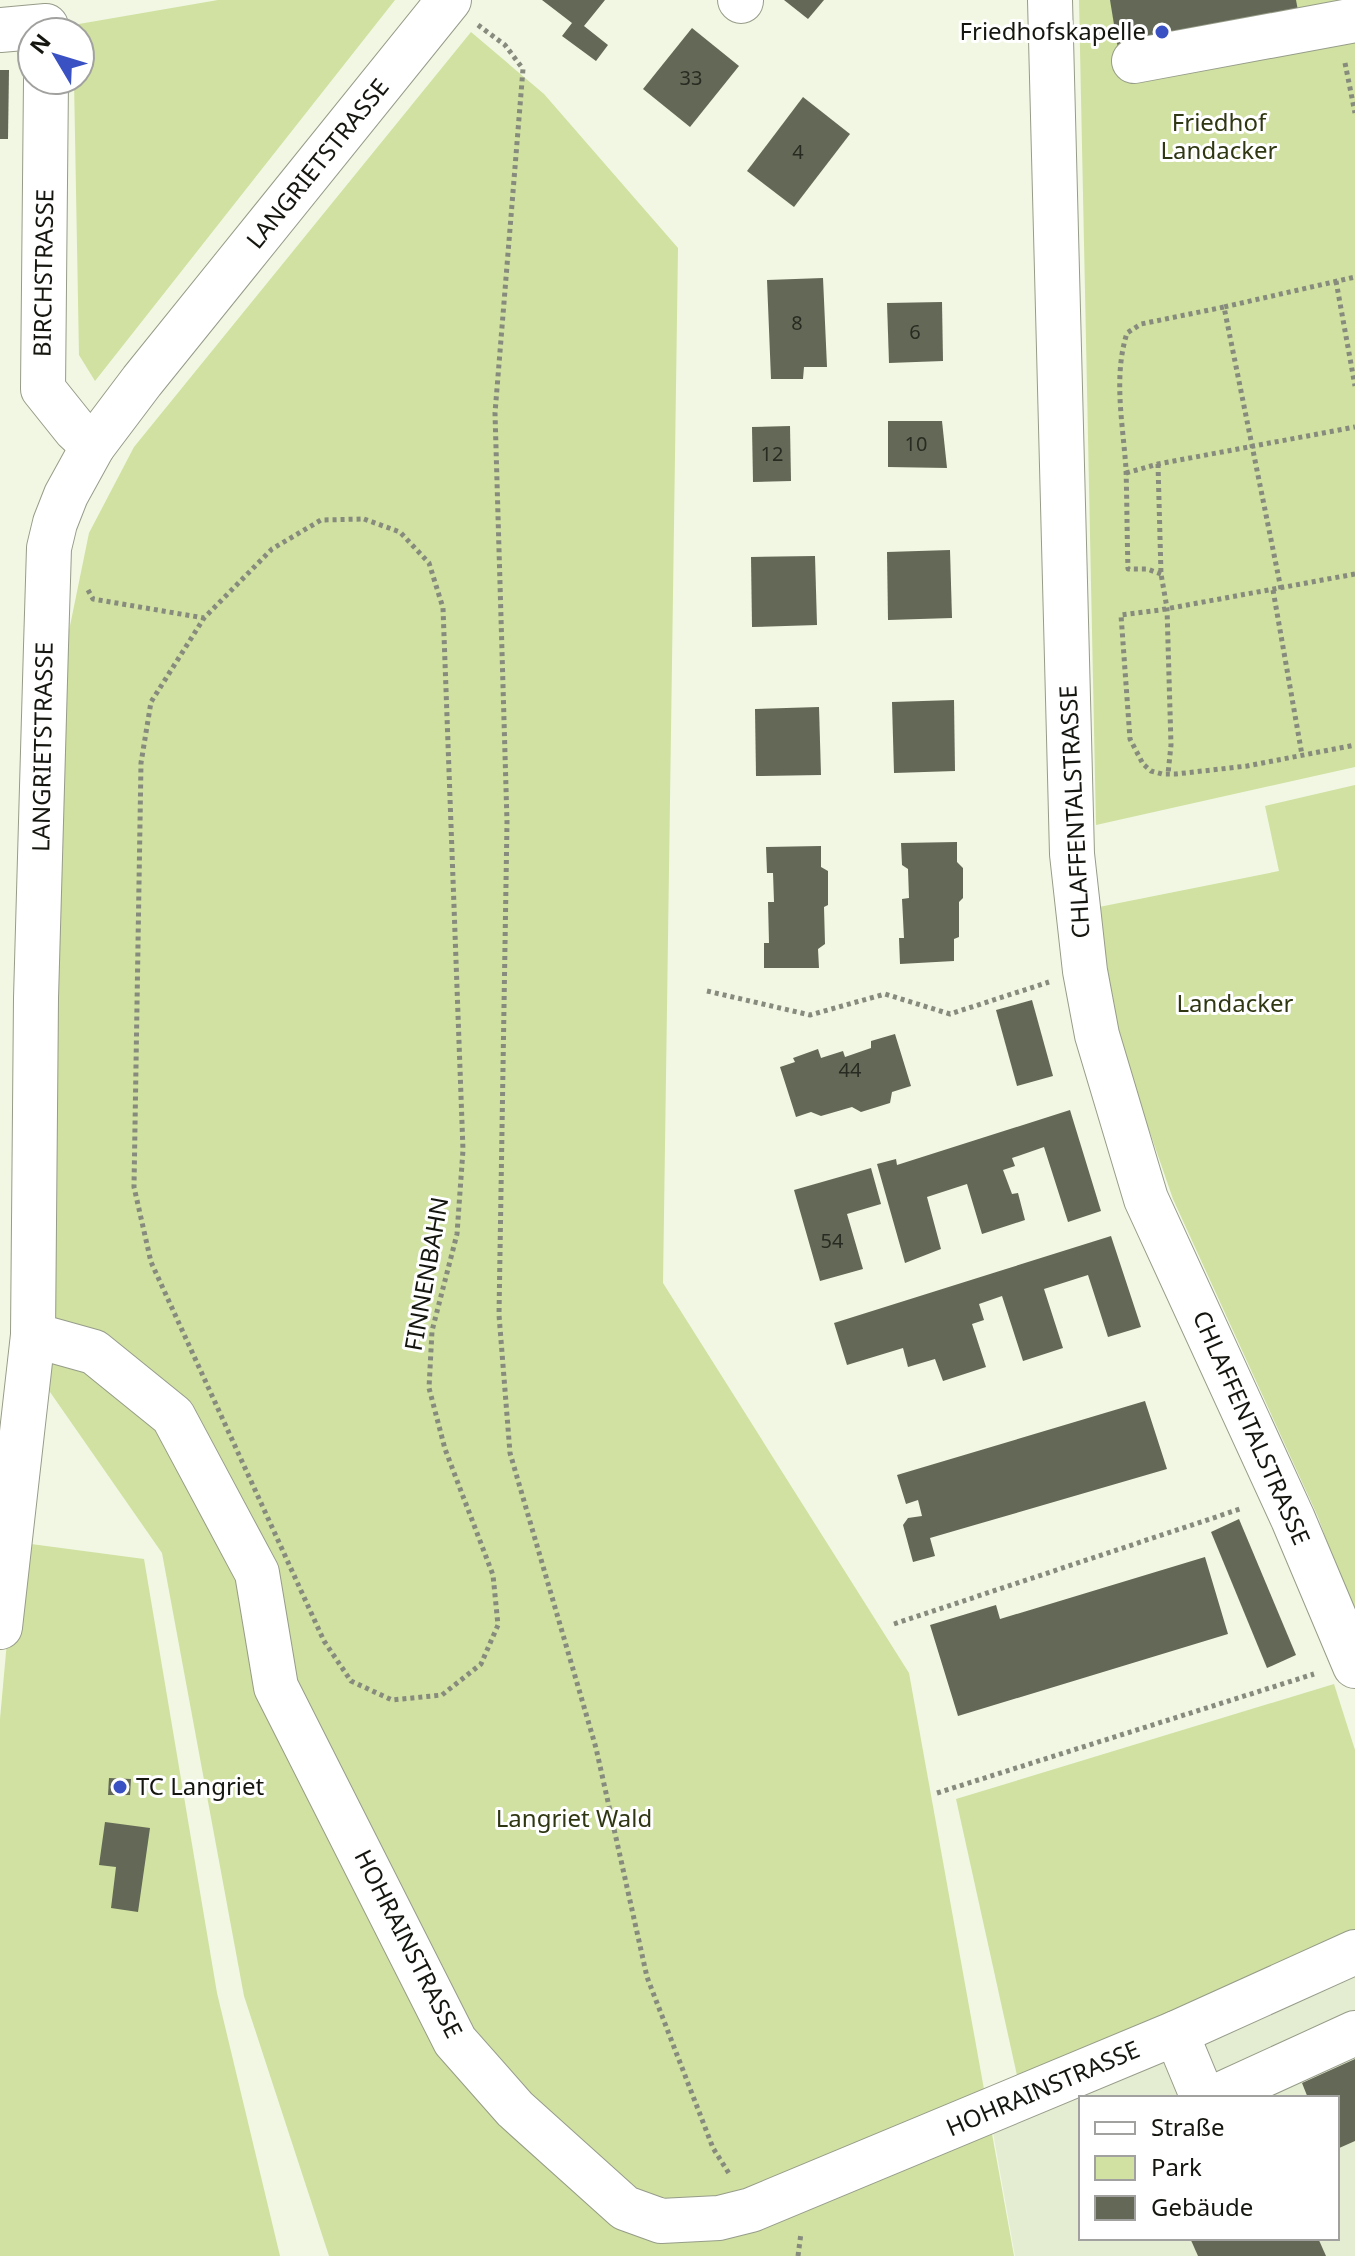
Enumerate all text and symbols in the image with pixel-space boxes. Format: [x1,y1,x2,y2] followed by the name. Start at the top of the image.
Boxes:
[960,14,1146,47] place label: Friedhofskapelle
[16,16,96,96] north arrow
[1153,23,1171,41] marker: Friedhofskapelle
[22,27,57,59] text: N
[680,64,702,91] house number: 33
[238,71,396,255] street label: LANGRIETSTRASSE
[1161,105,1278,166] park label: Friedhof Landacker
[792,138,804,165] house number: 4
[25,189,60,357] street label: BIRCHSTRASSE
[791,309,803,336] house number: 8
[909,318,921,345] house number: 6
[905,430,927,457] house number: 10
[761,440,783,467] house number: 12
[23,642,60,852] street label: LANGRIETSTRASSE
[1050,685,1097,939] street label: CHLAFFENTALSTRASSE
[1177,986,1294,1019] park label: Landacker
[839,1056,862,1083] house number: 44
[396,1194,455,1353] street label: FINNENBAHN
[821,1227,844,1254] house number: 54
[1186,1305,1319,1550] street label: CHLAFFENTALSTRASSE
[136,1769,265,1802] place label: TC Langriet
[111,1778,129,1796] marker: TC Langriet
[496,1801,652,1834] park label: Langriet Wald
[348,1843,471,2043] street label: HOHRAINSTRASSE
[940,2032,1144,2143] street label: HOHRAINSTRASSE
[1079,2096,1339,2240] legend
[1151,2110,1224,2143] text: Straße
[1151,2150,1202,2183] text: Park
[1151,2190,1253,2223] text: Gebäude

